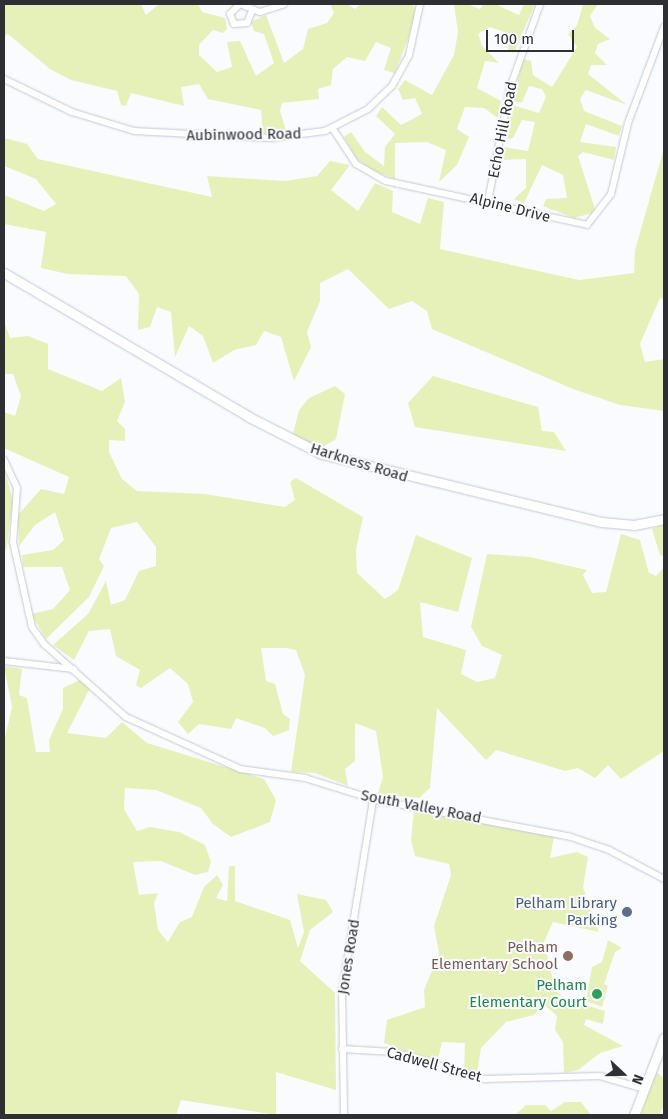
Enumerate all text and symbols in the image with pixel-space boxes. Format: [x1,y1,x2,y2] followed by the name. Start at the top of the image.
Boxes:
[488,20,576,52] scale bar
[494,30,534,48] text: 100 m
[485,80,521,180] street label: Echo Hill Road
[186,125,302,145] street label: Aubinwood Road
[468,189,552,227] street label: Alpine Drive
[308,440,410,486] street label: Harkness Road
[359,786,483,828] street label: South Valley Road
[515,894,617,929] place label: Pelham Library Parking
[621,906,633,918] marker: Pelham Library Parking
[334,918,364,996] street label: Jones Road
[431,938,558,973] place label: Pelham Elementary School
[562,950,574,962] marker: Pelham Elementary School
[469,976,587,1011] place label: Pelham Elementary Court
[591,988,603,1000] marker: Pelham Elementary Court
[384,1044,484,1086] street label: Cadwell Street
[598,1049,648,1099] north arrow
[628,1072,647,1087] text: N

